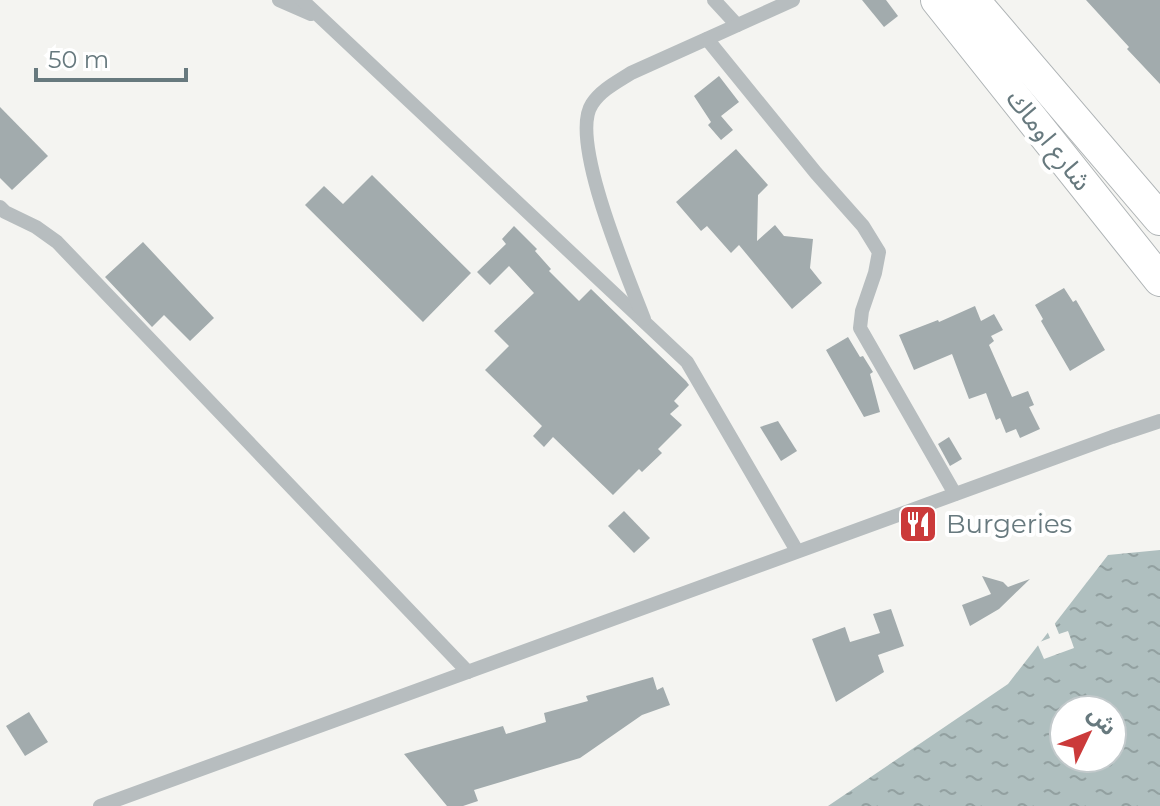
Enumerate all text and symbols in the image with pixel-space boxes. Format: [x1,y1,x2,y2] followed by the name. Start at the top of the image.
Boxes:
[36,32,186,82] scale bar
[48,45,109,74] text: 50 m
[997,83,1098,199] street label: شارع اوماك
[897,503,939,545] restaurant icon: Burgeries
[946,508,1072,540] place label: Burgeries
[1048,694,1128,774] north arrow
[1082,700,1122,741] text: ش

